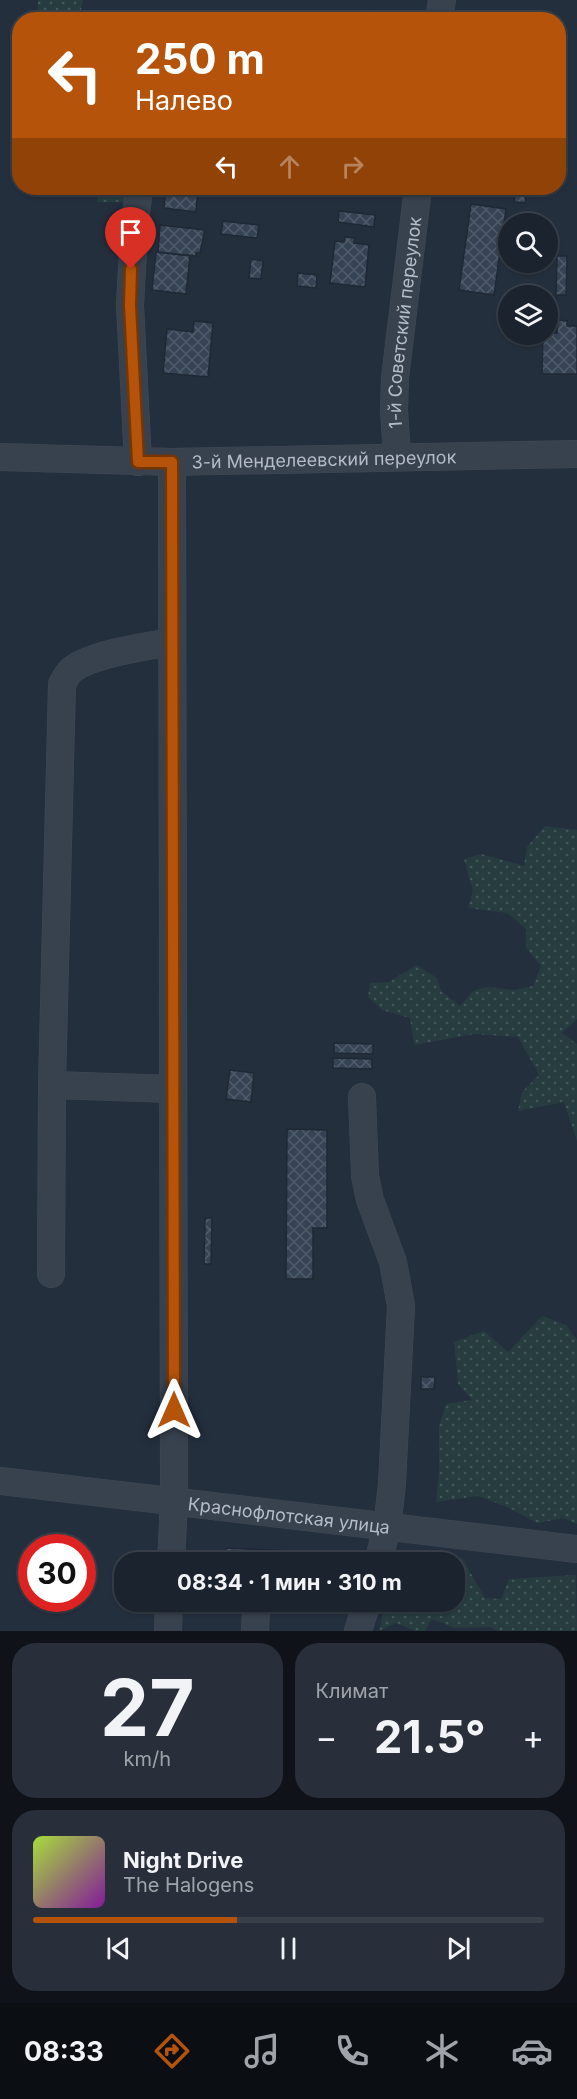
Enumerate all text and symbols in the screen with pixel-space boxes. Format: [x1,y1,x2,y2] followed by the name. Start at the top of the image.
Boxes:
[135,33,265,84] text: 250 m
[36,36,114,114] icon: left
[135,84,233,117] text: Налево
[210,150,243,183] icon: left
[273,150,306,183] icon: ahead
[336,150,369,183] icon: right
[105,207,156,269] pin
[498,213,558,345] map controls
[498,213,558,273] button: search
[383,215,425,429] street label: 1-й Советский переулок
[114,216,147,249] icon: arrive
[498,285,558,345] button: layers
[191,446,457,472] street label: 3-й Менделеевский переулок
[142,1378,206,1442] position arrow
[187,1493,391,1537] street label: Краснофлотская улица
[18,1534,96,1612] speed limit sign: 30
[177,1569,402,1595] text: 08:34 · 1 мин · 310 m
[100,1660,195,1755] text: 27
[316,1679,388,1703] text: Климат
[374,1709,486,1764] text: 21.5°
[316,1717,337,1757] text: −
[522,1717,544,1757] text: +
[123,1747,171,1771] text: km/h
[123,1847,243,1873] text: Night Drive
[123,1873,254,1897] text: The Halogens
[102,1932,135,1965] icon: previous
[272,1932,305,1965] icon: pause
[442,1932,475,1965] icon: next
[151,2030,193,2072] icon: directions
[241,2030,283,2072] icon: music
[331,2030,373,2072] icon: phone
[421,2030,463,2072] icon: climate
[511,2030,553,2072] icon: car
[24,2035,104,2068] text: 08:33

